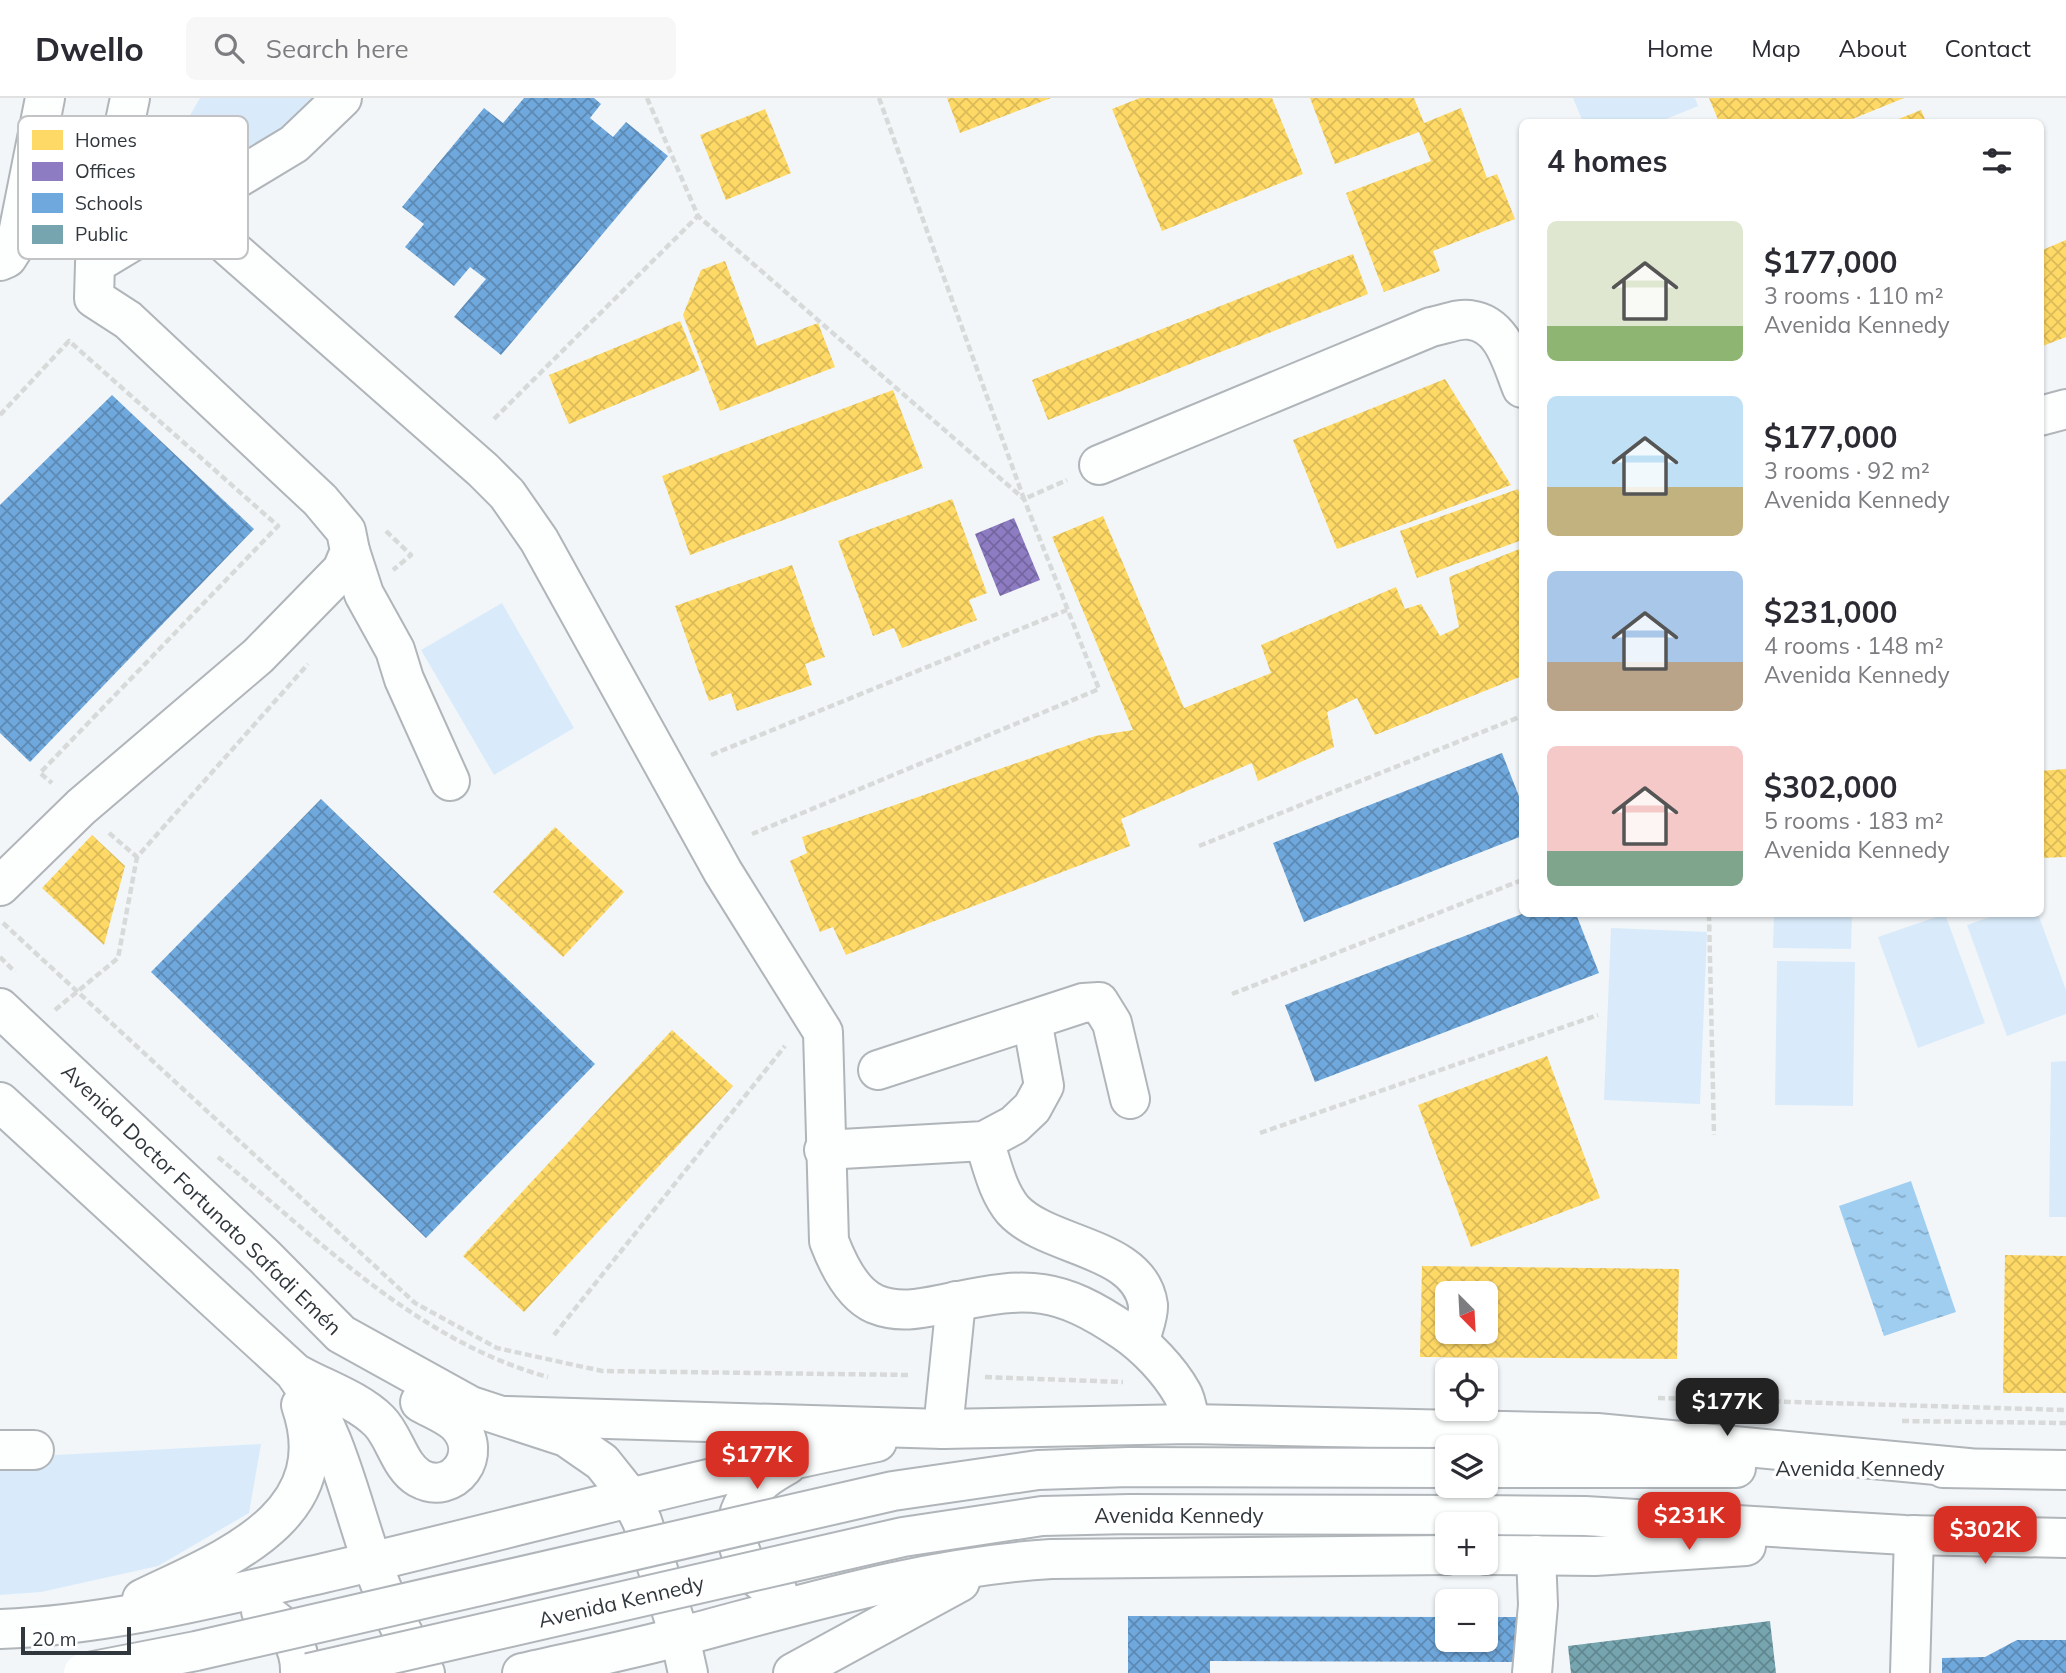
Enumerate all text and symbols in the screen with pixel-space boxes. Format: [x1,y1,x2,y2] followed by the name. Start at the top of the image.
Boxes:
[186,17,676,80] search box
[35,28,144,69] text: Dwello
[210,29,248,67] icon: search
[266,32,409,65] text: Search here
[1647,33,1713,63] text: Home
[1751,33,1801,63] text: Map
[1839,33,1907,63] text: About
[1945,33,2031,63] text: Contact
[18,116,248,259] legend
[75,128,137,152] text: Homes
[1547,142,1668,180] text: 4 homes
[1978,142,2016,180] icon: filters
[75,159,136,183] text: Offices
[75,191,143,215] text: Schools
[75,222,128,246] text: Public
[1764,243,1897,281] text: $177,000
[1603,249,1687,333] icon: home
[1764,281,1944,310] text: 3 rooms · 110 m²
[1764,310,1950,339] text: Avenida Kennedy
[1764,418,1897,456] text: $177,000
[1603,424,1687,508] icon: home
[1764,456,1930,485] text: 3 rooms · 92 m²
[1764,485,1950,514] text: Avenida Kennedy
[1764,593,1897,631] text: $231,000
[1603,599,1687,683] icon: home
[1764,631,1944,660] text: 4 rooms · 148 m²
[1764,660,1950,689] text: Avenida Kennedy
[1764,768,1897,806] text: $302,000
[1603,774,1687,858] icon: home
[1764,806,1944,835] text: 5 rooms · 183 m²
[1764,835,1950,864] text: Avenida Kennedy
[57,1058,347,1340] street label: Avenida Doctor Fortunato Safadi Emén
[1435,1281,1498,1344] north arrow
[1435,1281,1498,1652] map controls
[1435,1358,1498,1421] button: locate
[1678,1378,1776,1438] pin: $177K
[1692,1386,1762,1415] text: $177K
[708,1432,806,1491] pin: $177K
[1435,1435,1498,1498] button: layers
[722,1439,792,1468] text: $177K
[1775,1455,1945,1481] street label: Avenida Kennedy
[1640,1492,1738,1552] pin: $231K
[1654,1500,1724,1529] text: $231K
[1094,1502,1264,1528] street label: Avenida Kennedy
[1936,1506,2034,1566] pin: $302K
[1435,1512,1498,1575] button: +
[1950,1514,2020,1543] text: $302K
[535,1569,707,1633] street label: Avenida Kennedy
[1435,1589,1498,1652] button: −
[21,1624,131,1656] scale bar
[32,1627,76,1651] text: 20 m

